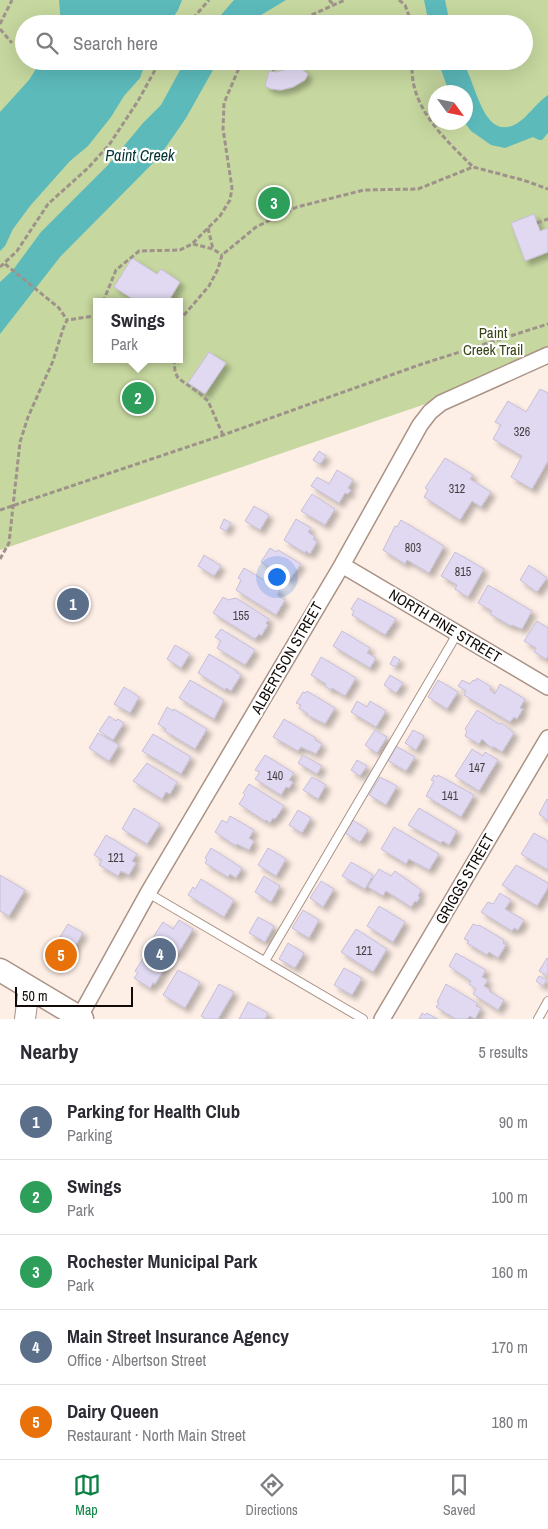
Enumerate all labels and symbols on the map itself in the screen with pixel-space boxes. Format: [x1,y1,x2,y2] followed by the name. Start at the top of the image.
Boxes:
[428,85,473,130] north arrow
[105,144,175,166] water label: Paint Creek
[258,184,290,222] pin: 3
[463,322,523,360] park label: Paint Creek Trail
[122,379,154,417] pin: 2
[514,424,530,440] house number: 326
[449,481,465,497] house number: 312
[405,540,421,556] house number: 803
[264,564,290,590] your location
[455,564,472,580] house number: 815
[385,584,506,668] street label: NORTH PINE STREET
[57,585,89,623] pin: 1
[245,597,327,719] street label: ALBERTSON STREET
[233,608,250,624] house number: 155
[469,760,486,776] house number: 147
[267,768,283,784] house number: 140
[442,788,459,804] house number: 141
[430,829,499,928] street label: GRIGGS STREET
[108,850,125,866] house number: 121
[144,935,176,973] pin: 4
[45,936,77,974] pin: 5
[356,943,373,959] house number: 121
[15,984,132,1007] scale bar

